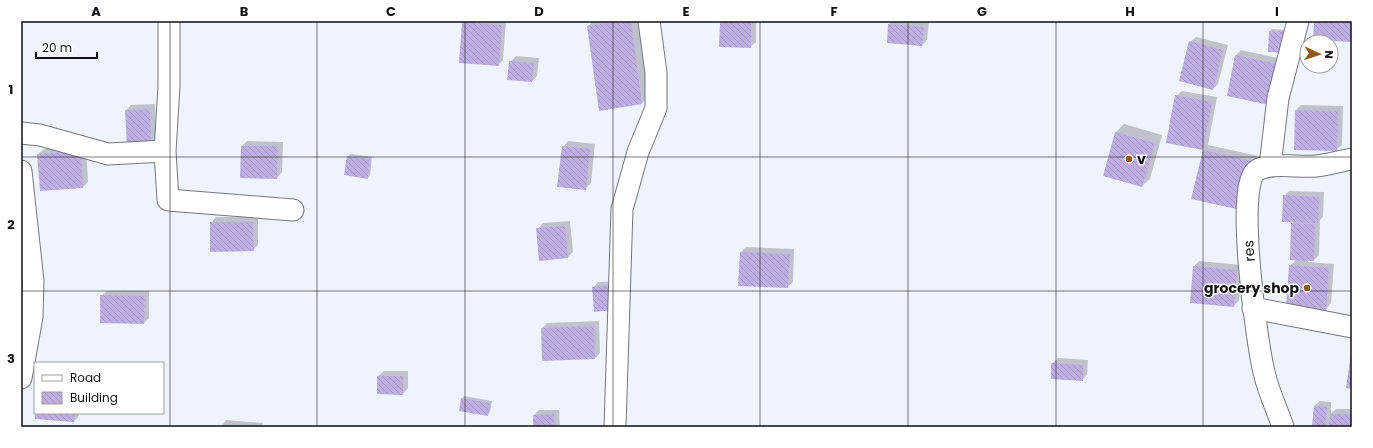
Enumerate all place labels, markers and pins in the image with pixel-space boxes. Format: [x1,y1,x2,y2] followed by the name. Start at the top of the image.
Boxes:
[1137,149,1146,169] place label: v
[1124,154,1134,164] marker: v
[1204,278,1299,298] place label: grocery shop
[1302,283,1312,293] marker: grocery shop

